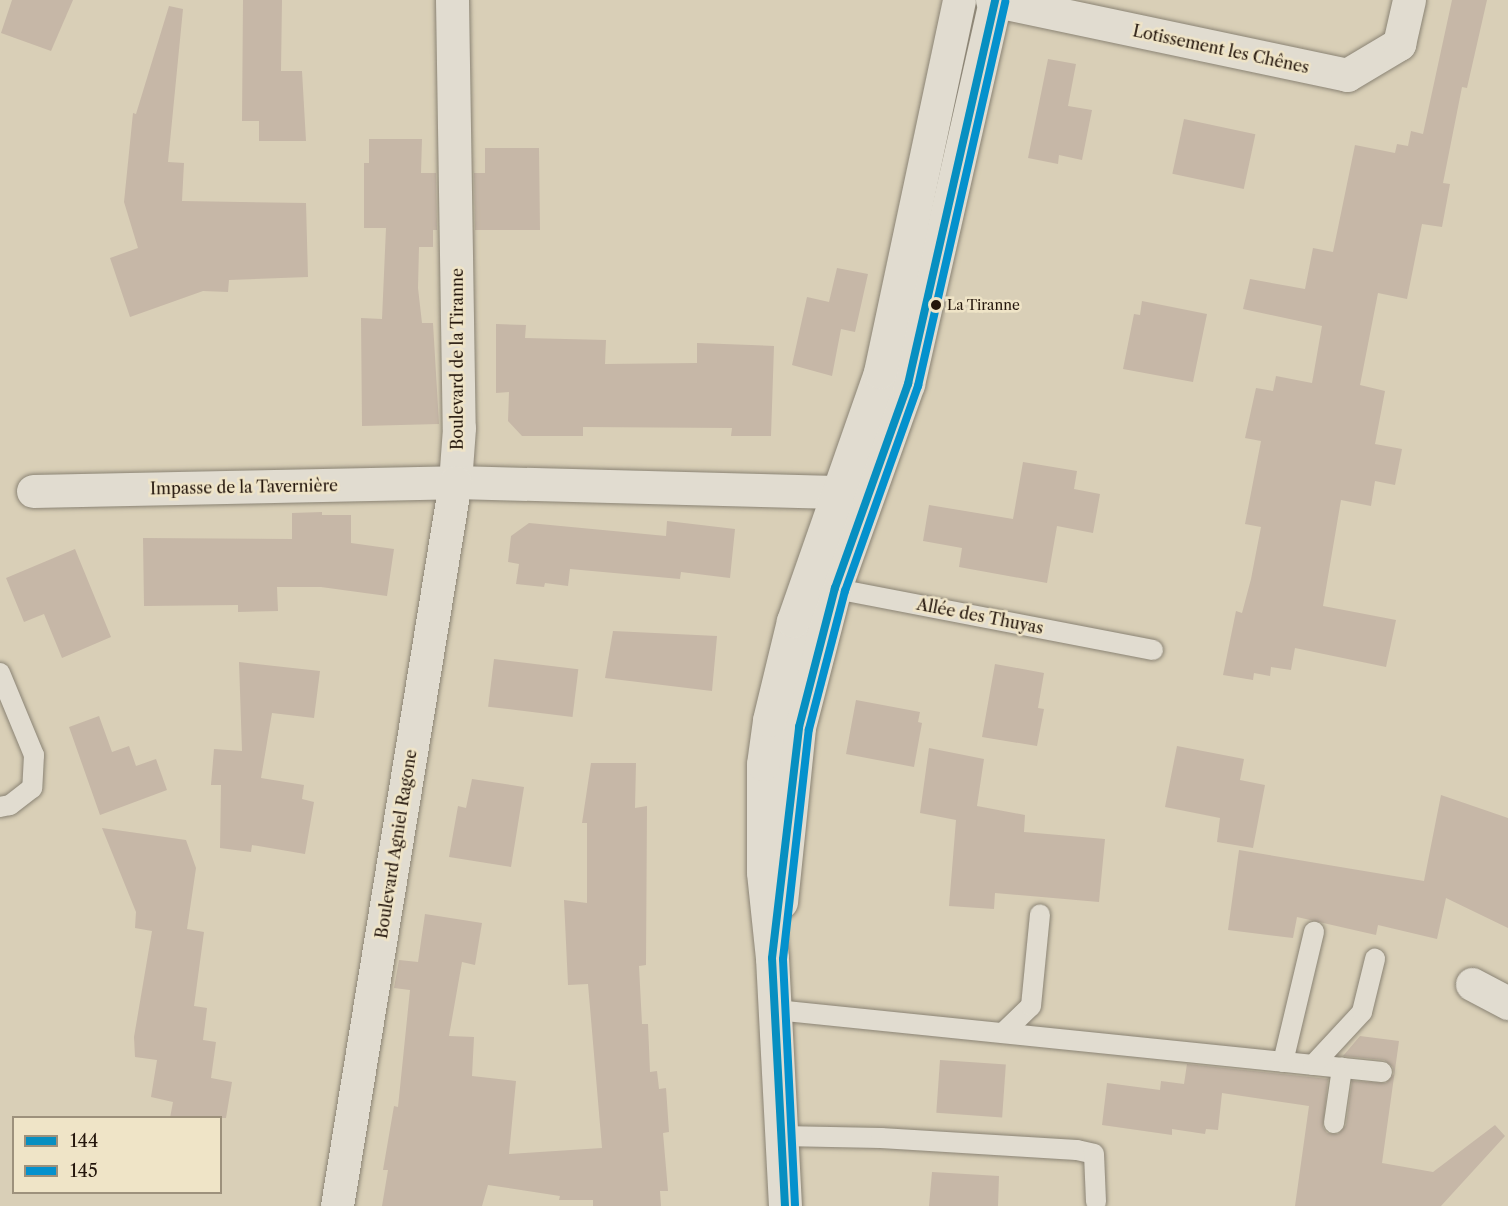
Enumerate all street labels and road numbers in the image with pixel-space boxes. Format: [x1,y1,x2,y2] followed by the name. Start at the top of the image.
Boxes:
[1131,21,1311,77] street label: Lotissement les Chênes
[447,268,467,450] street label: Boulevard de la Tiranne
[150,476,338,498] street label: Impasse de la Tavernière
[915,594,1045,638] street label: Allée des Thuyas
[372,748,420,940] street label: Boulevard Agniel Ragone

